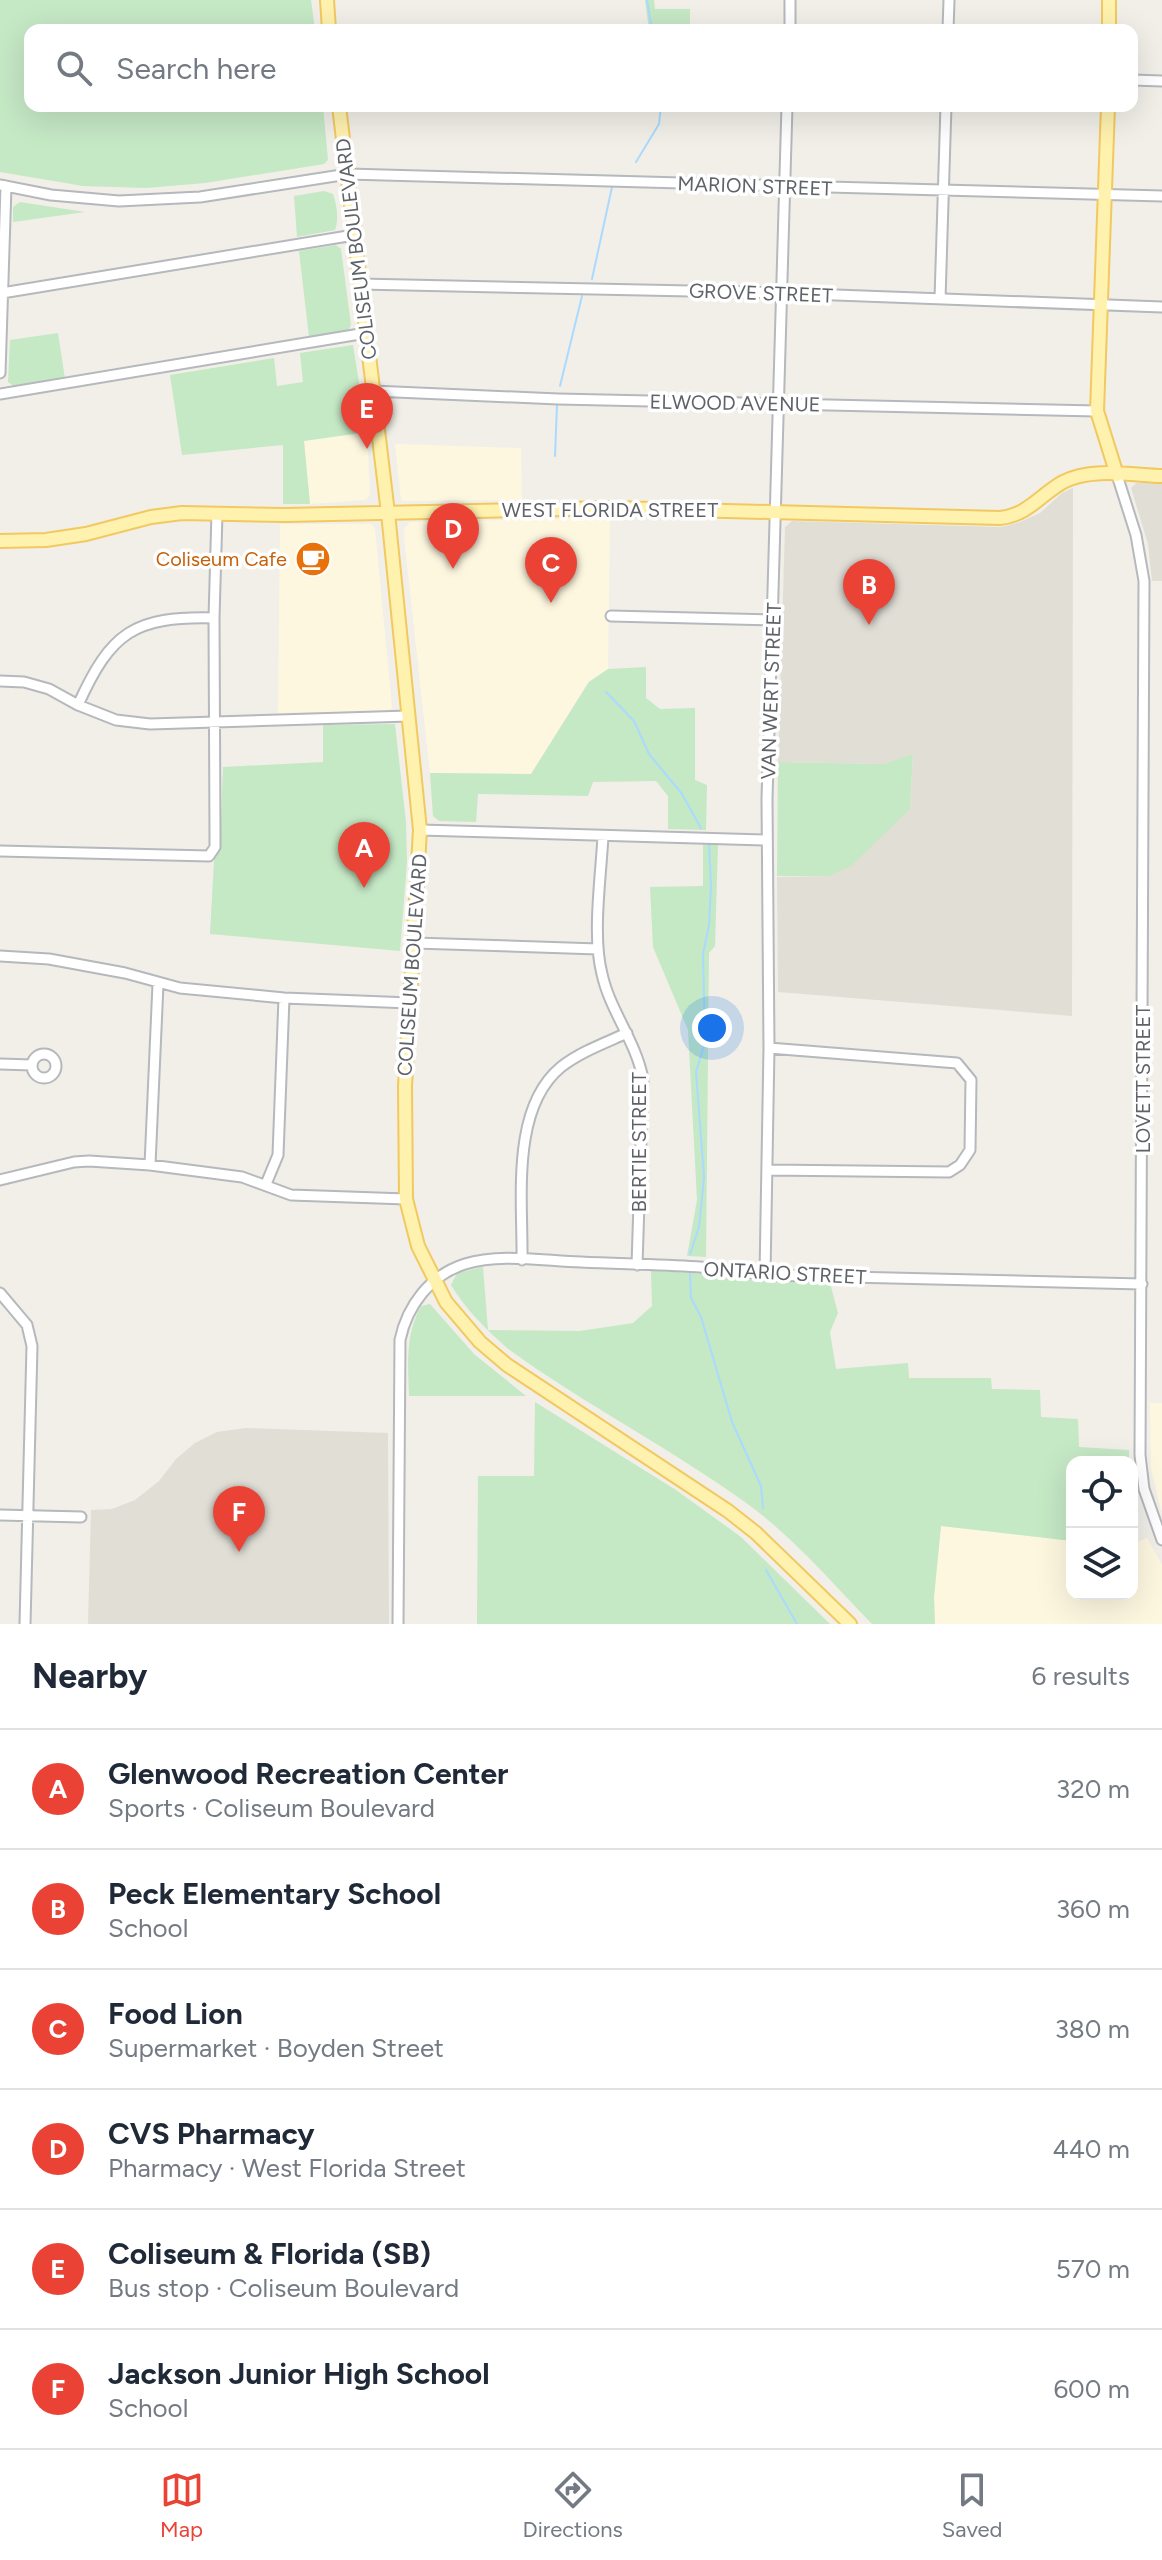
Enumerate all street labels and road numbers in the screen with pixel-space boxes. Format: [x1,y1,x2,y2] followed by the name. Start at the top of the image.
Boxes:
[331,137,381,361] street label: COLISEUM BOULEVARD
[677,171,833,201] street label: MARION STREET
[688,278,834,308] street label: GROVE STREET
[649,390,821,416] street label: ELWOOD AVENUE
[502,498,718,522] street label: WEST FLORIDA STREET
[756,602,786,780] street label: VAN WERT STREET
[392,853,432,1077] street label: COLISEUM BOULEVARD
[1131,1005,1155,1153] street label: LOVETT STREET
[627,1072,651,1212] street label: BERTIE STREET
[703,1257,867,1289] street label: ONTARIO STREET

